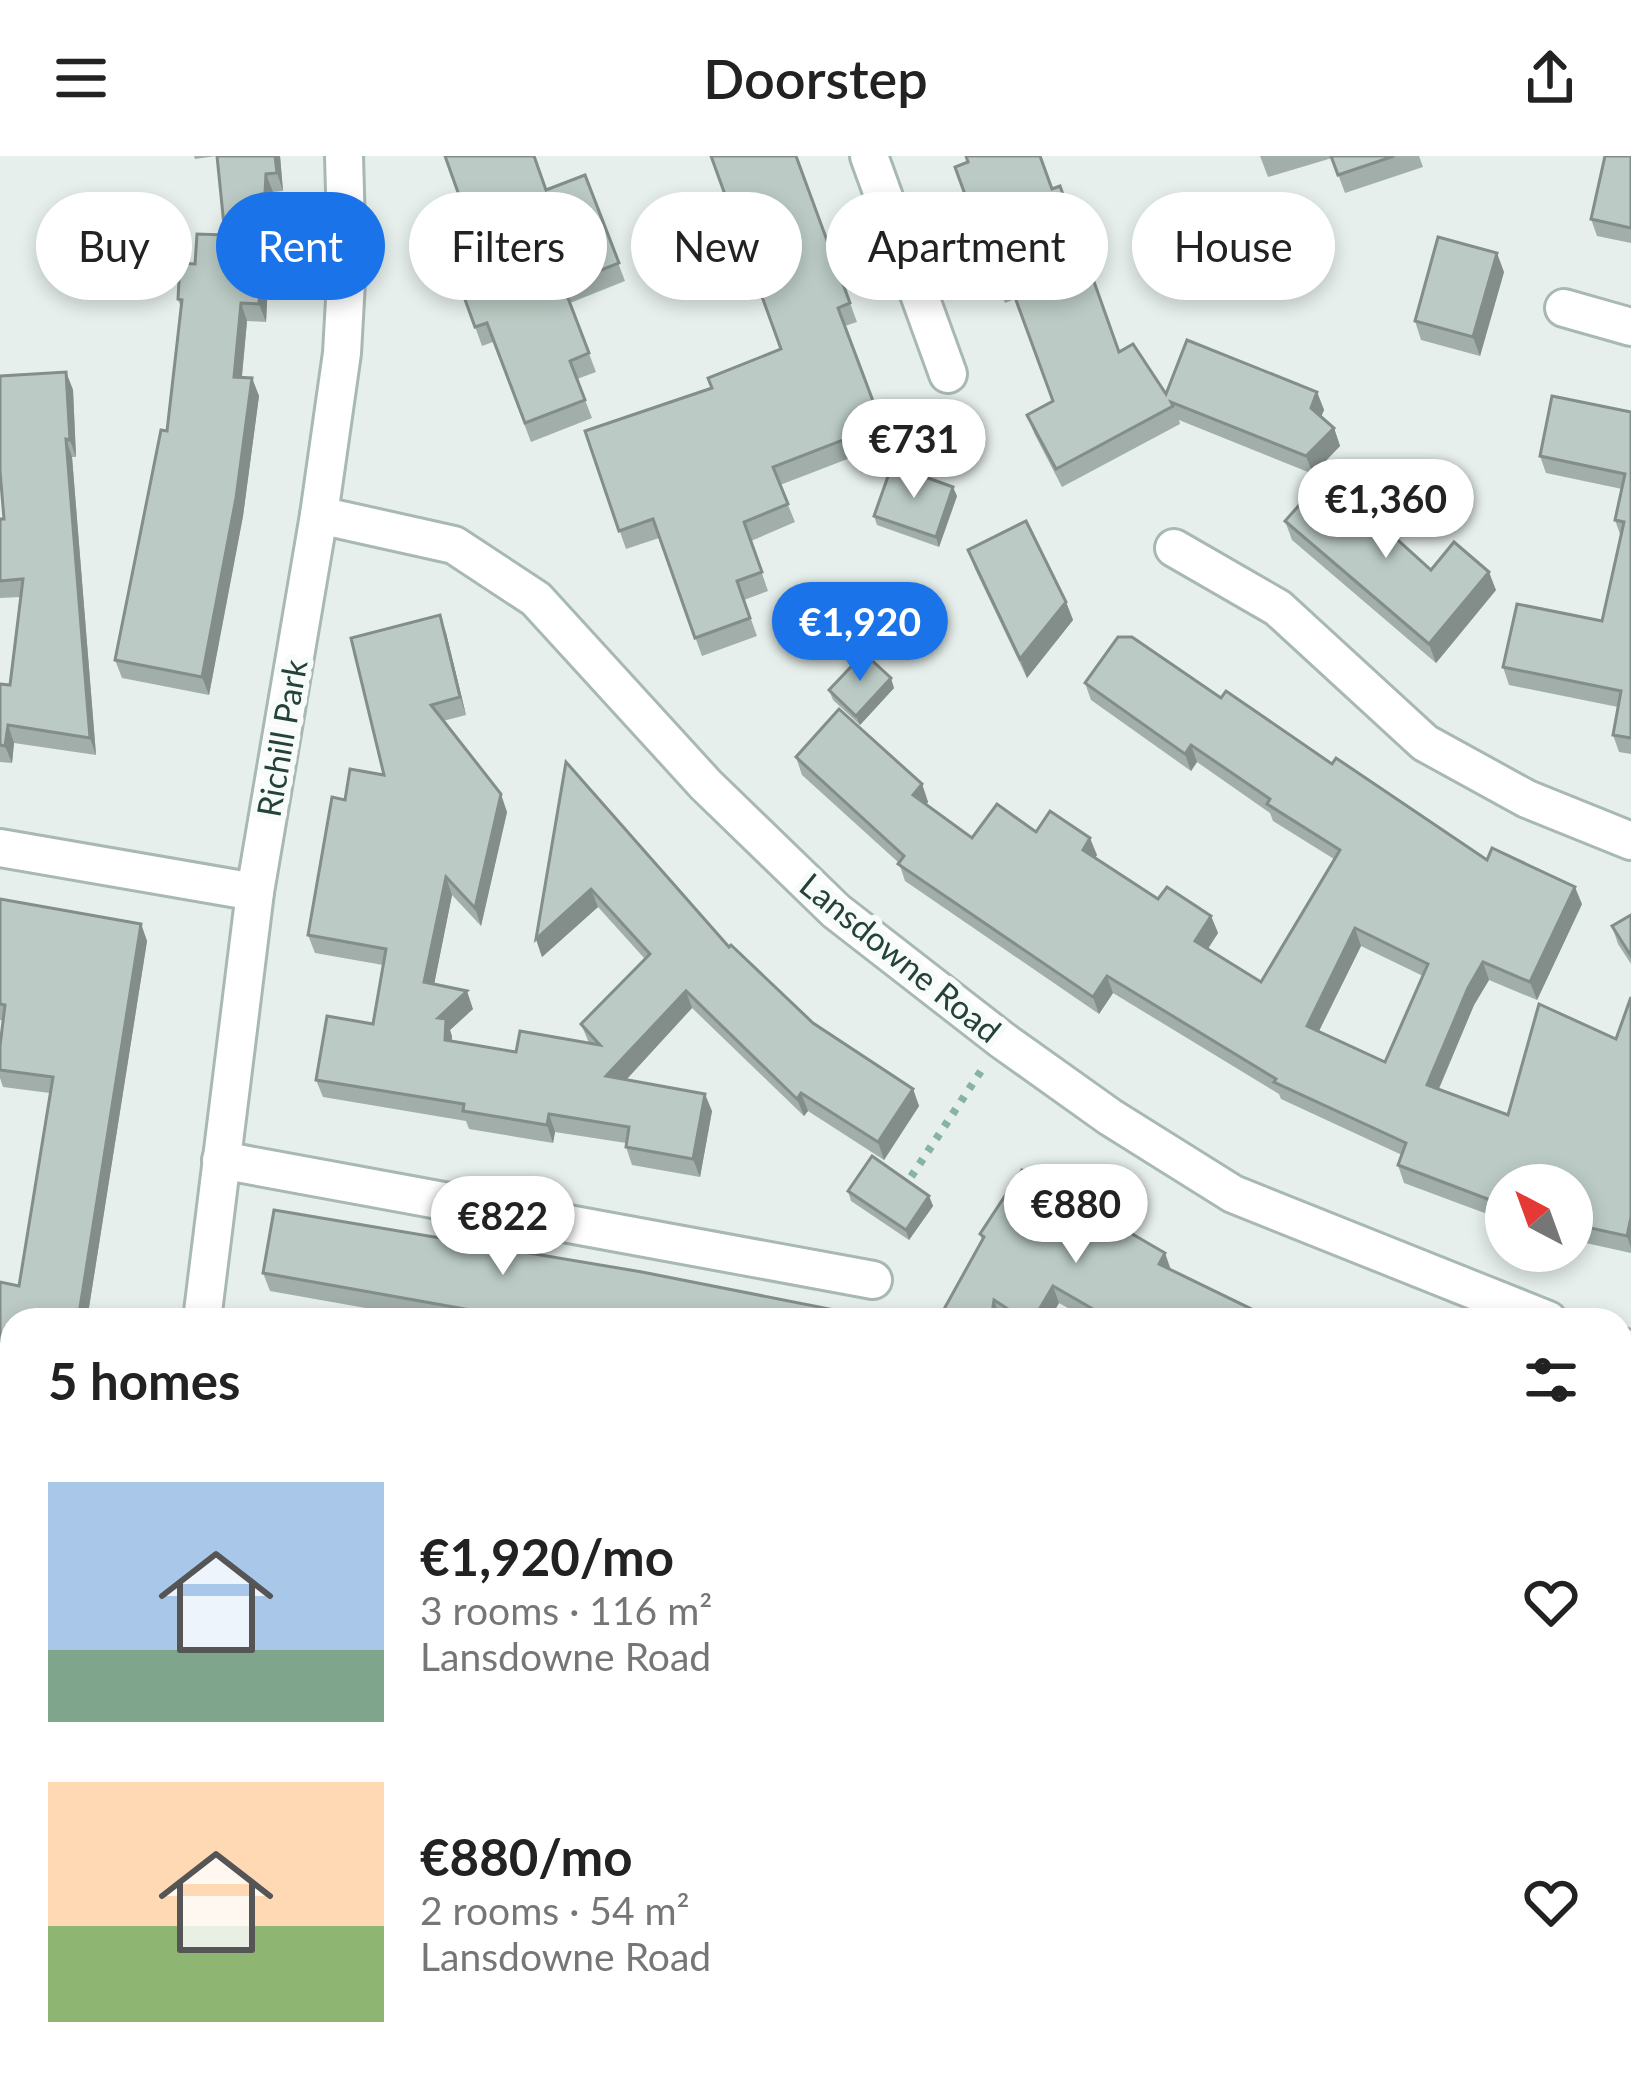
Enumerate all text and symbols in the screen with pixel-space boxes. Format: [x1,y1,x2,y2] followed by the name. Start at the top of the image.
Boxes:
[48,45,114,111] icon: menu
[1517,45,1583,111] icon: share
[703,46,928,111] text: Doorstep
[36,192,192,300] chip: Buy
[216,192,385,300] chip: Rent
[409,192,607,300] chip: Filters
[631,192,802,300] chip: New
[826,192,1108,300] chip: Apartment
[1132,192,1335,300] chip: House
[843,399,985,501] pin: €731
[869,415,959,461] text: €731
[1288,459,1484,561] pin: €1,360
[1325,475,1447,521] text: €1,360
[762,582,958,684] pin: €1,920
[799,598,921,644] text: €1,920
[248,656,315,820] street label: Richill Park
[793,864,1009,1050] street label: Lansdowne Road
[1005,1164,1147,1266] pin: €880
[1485,1164,1593,1272] north arrow
[1485,1164,1593,1272] map controls
[432,1176,574,1278] pin: €822
[1031,1180,1121,1226] text: €880
[458,1192,548,1238] text: €822
[1518,1347,1584,1413] icon: filters
[48,1350,240,1411] text: 5 homes
[420,1526,674,1587] text: €1,920/mo
[144,1530,288,1674] icon: home
[1518,1569,1584,1635] icon: heart
[420,1587,712,1633] text: 3 rooms · 116 m²
[420,1633,711,1679] text: Lansdowne Road
[420,1826,633,1887] text: €880/mo
[144,1830,288,1974] icon: home
[1518,1869,1584,1935] icon: heart
[420,1887,690,1933] text: 2 rooms · 54 m²
[420,1933,711,1979] text: Lansdowne Road

